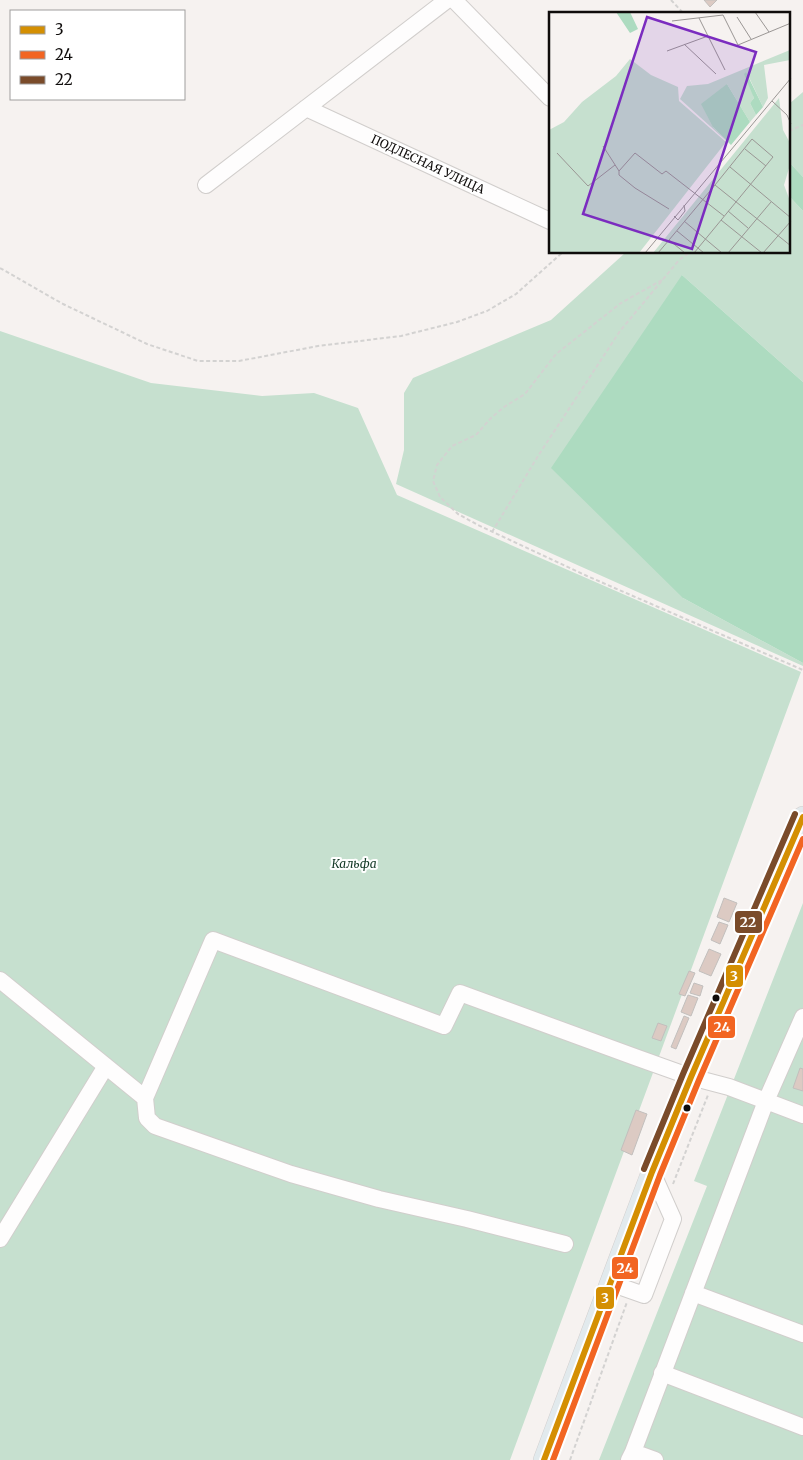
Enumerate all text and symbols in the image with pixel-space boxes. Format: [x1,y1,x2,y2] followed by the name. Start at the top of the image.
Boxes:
[10,10,185,100] legend
[549,12,790,254] inset map
[55,20,64,39] text: 3
[55,45,73,64] text: 24
[55,70,73,89] text: 22
[369,131,488,197] street label: ПОДЛЕСНАЯ УЛИЦА
[331,856,377,871] park label: Кальфа
[734,910,763,934] line badge: 22
[740,913,756,931] text: 22
[725,964,744,988] line badge: 3
[730,967,738,985] text: 3
[711,993,721,1003] unlabelled marker
[707,1015,736,1039] line badge: 24
[714,1018,731,1036] text: 24
[682,1103,692,1113] unlabelled marker
[611,1256,639,1280] line badge: 24
[617,1259,634,1277] text: 24
[595,1286,615,1310] line badge: 3
[601,1289,609,1307] text: 3

